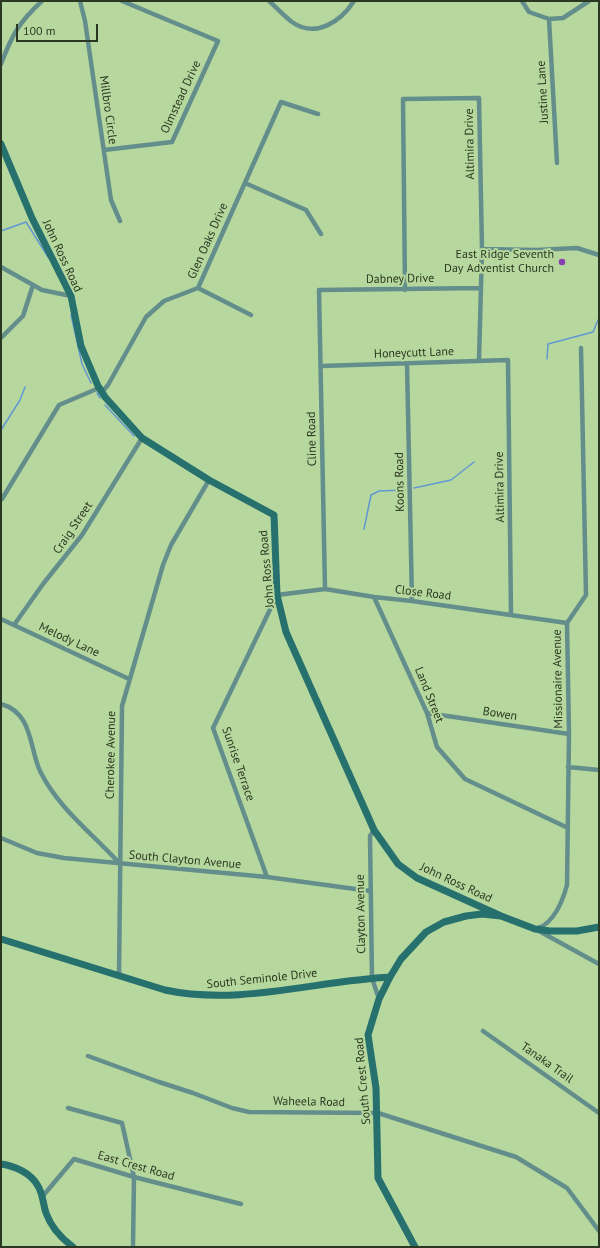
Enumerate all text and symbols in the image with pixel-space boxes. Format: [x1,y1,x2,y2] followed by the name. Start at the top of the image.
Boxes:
[18,16,100,42] scale bar
[23,23,56,38] text: 100 m
[158,58,204,136] street label: Olmstead Drive
[534,60,552,124] street label: Justine Lane
[96,75,120,145] street label: Millbro Circle
[462,108,478,180] street label: Altimira Drive
[185,201,231,281] street label: Glen Oaks Drive
[39,218,85,294] street label: John Ross Road
[444,248,554,276] place label: East Ridge Seventh Day Adventist Church
[557,257,567,267] marker: East Ridge Seventh Day Adventist Church
[366,271,434,287] street label: Dabney Drive
[374,344,454,362] street label: Honeycutt Lane
[304,411,320,467] street label: Cline Road
[492,451,508,523] street label: Altimira Drive
[392,452,408,512] street label: Koons Road
[50,499,96,557] street label: Craig Street
[256,530,278,608] street label: John Ross Road
[394,582,452,604] street label: Close Road
[36,620,102,660] street label: Melody Lane
[550,629,566,729] street label: Missionaire Avenue
[411,665,447,725] street label: Land Street
[482,704,518,724] street label: Bowen
[103,711,119,799] street label: Cherokee Avenue
[219,725,257,803] street label: Sunrise Terrace
[128,848,242,872] street label: South Clayton Avenue
[418,860,494,906] street label: John Ross Road
[353,874,369,954] street label: Clayton Avenue
[206,966,318,992] street label: South Seminole Drive
[352,1037,374,1125] street label: South Crest Road
[518,1040,576,1086] street label: Tanaka Trail
[273,1094,345,1110] street label: Waheela Road
[96,1148,176,1184] street label: East Crest Road

